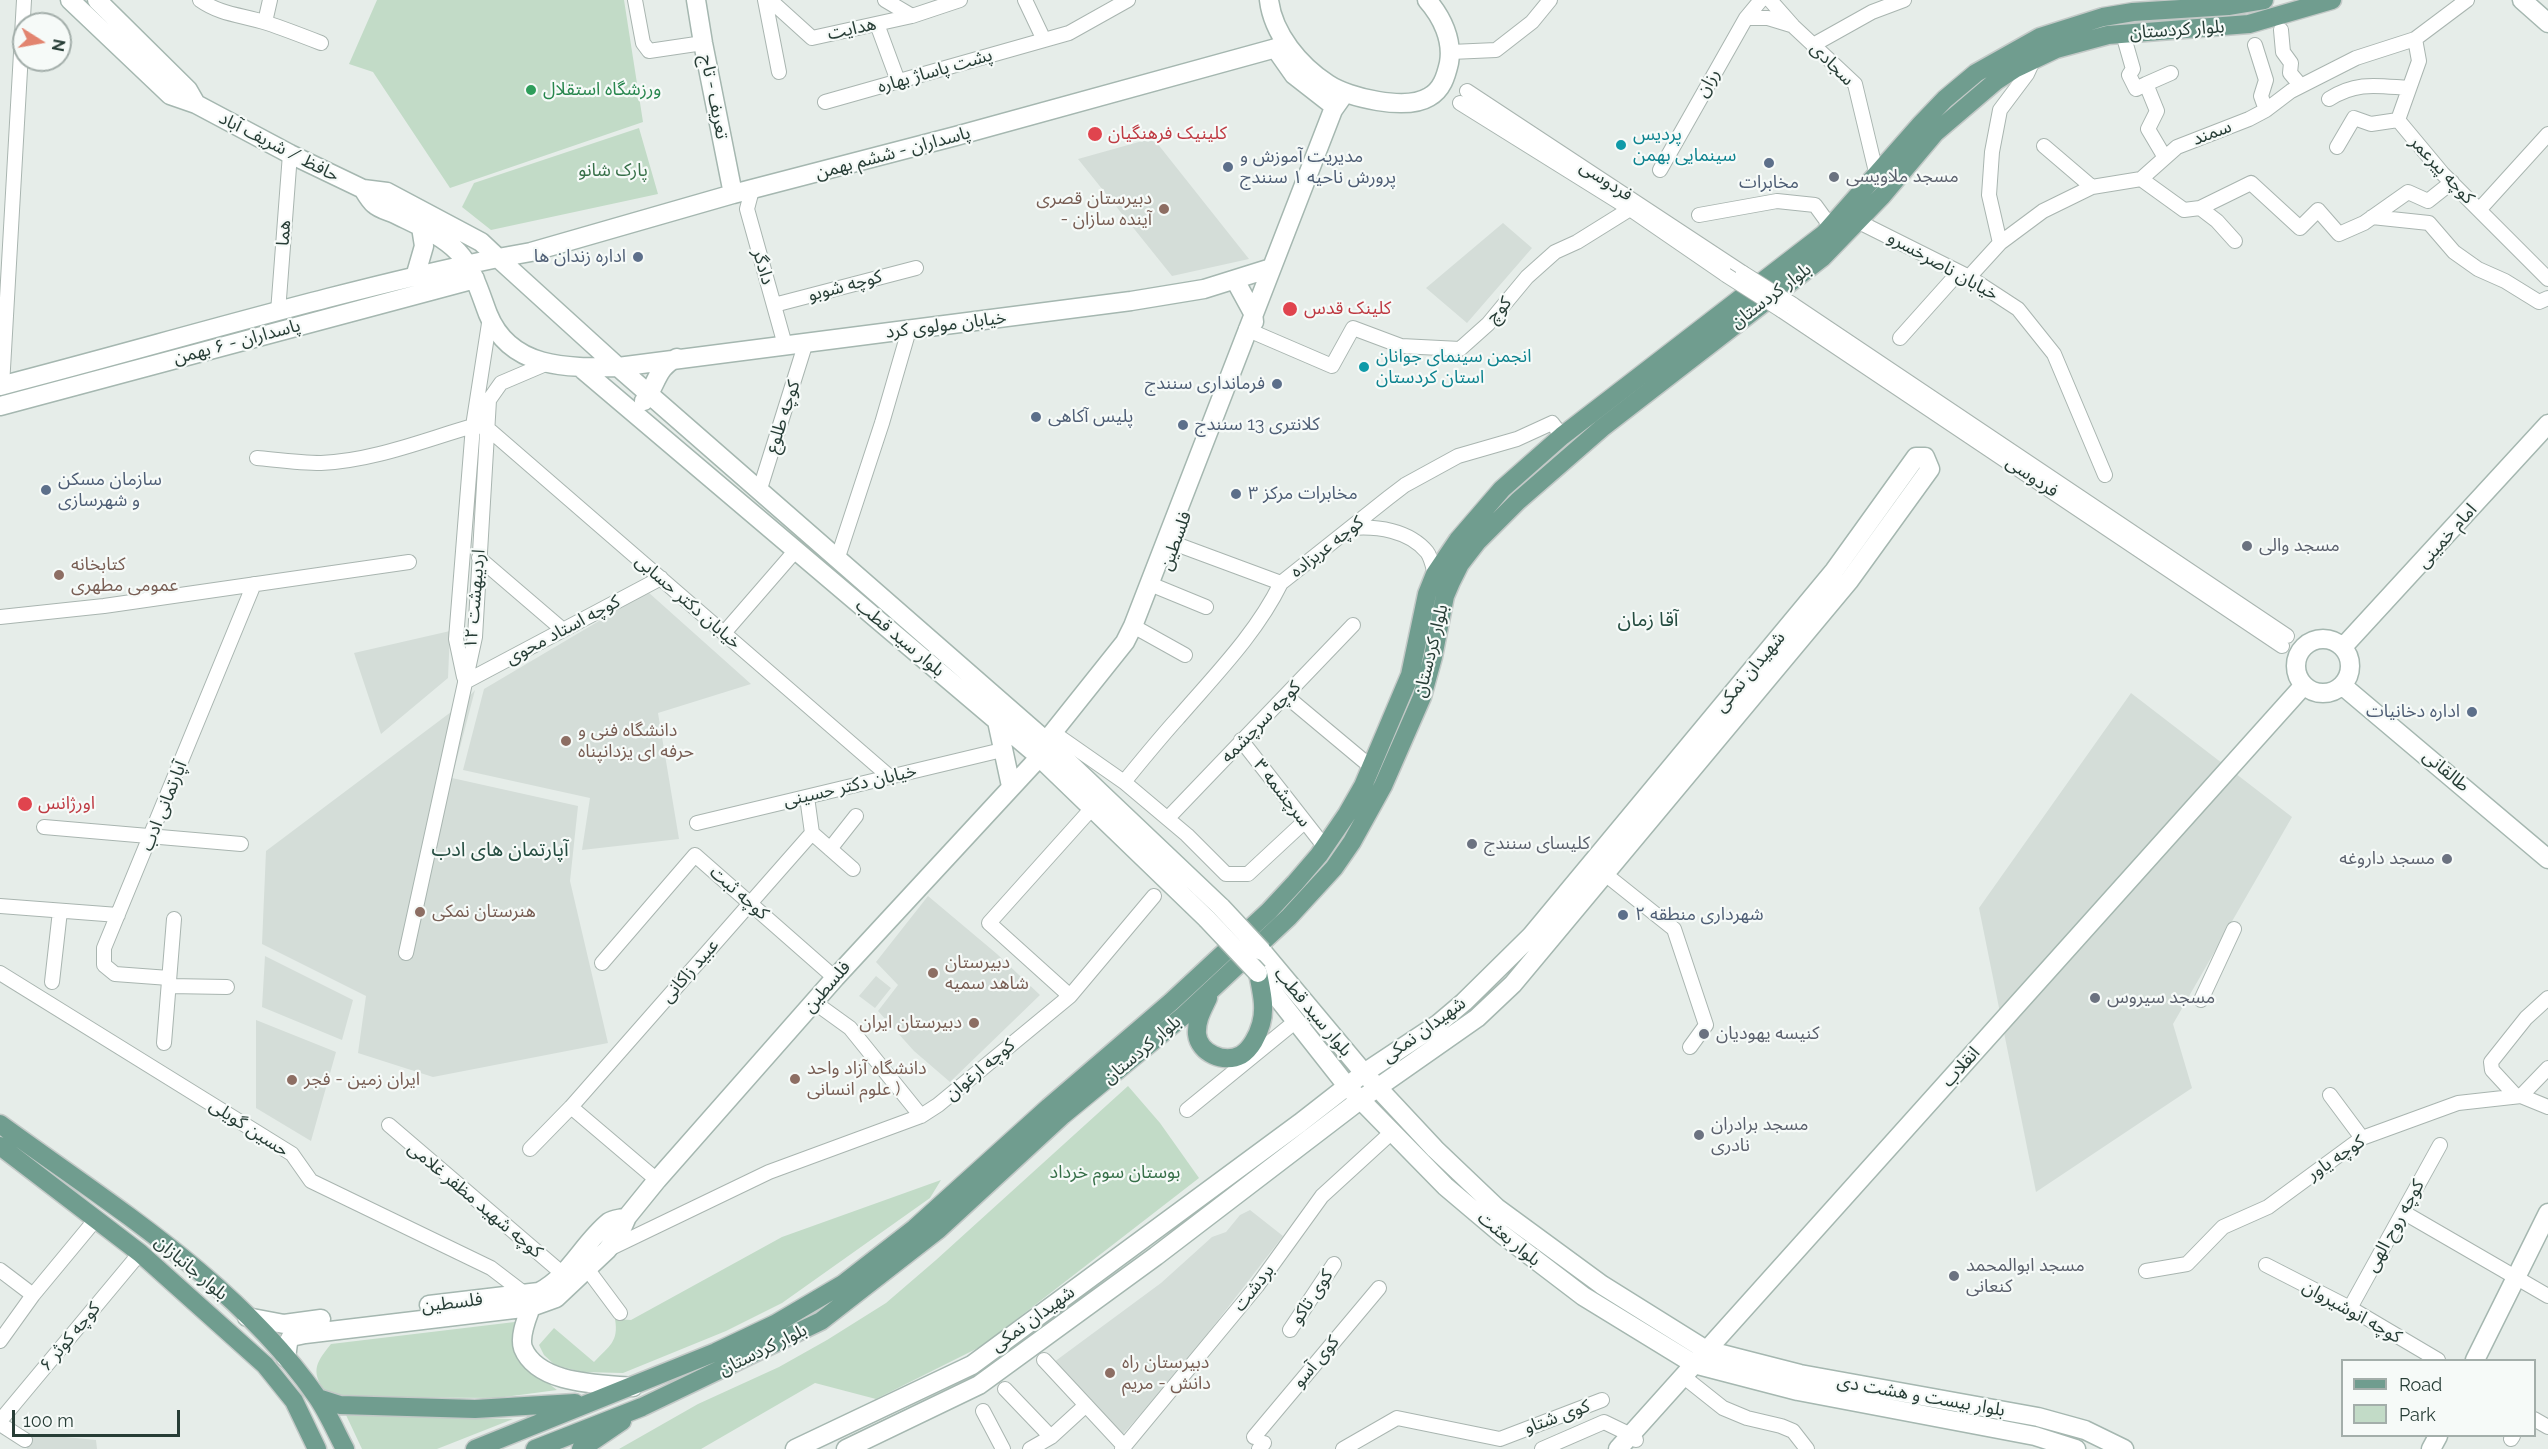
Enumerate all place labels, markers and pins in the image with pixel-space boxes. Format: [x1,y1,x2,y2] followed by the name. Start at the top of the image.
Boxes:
[543,79,661,101] place label: ورزشگاه استقلال
[524,83,538,97] marker: ورزشگاه استقلال
[1108,123,1227,145] place label: کلینیک فرهنگیان
[1633,124,1736,166] place label: پردیس سینمایی بهمن
[1086,125,1104,143] marker: کلینیک فرهنگیان
[1614,138,1628,152] marker: پردیس سینمایی بهمن
[1240,146,1396,188] place label: مدیریت آموزش و پرورش ناحیه ۱ سنندج
[1762,156,1776,170] marker: مخابرات
[1221,160,1235,174] marker: مدیریت آموزش و پرورش ناحیه ۱ سنندج
[1846,166,1959,188] place label: مسجد ملاویسی
[1827,170,1841,184] marker: مسجد ملاویسی
[1739,172,1799,194] place label: مخابرات
[1036,188,1152,230] place label: دبیرستان قصری - آینده سازان
[1157,202,1171,216] marker: دبیرستان قصری - آینده سازان
[534,246,626,268] place label: اداره زندان ها
[631,250,645,264] marker: اداره زندان ها
[1304,298,1391,320] place label: کلینک قدس
[1281,300,1299,318] marker: کلینک قدس
[1376,346,1531,388] place label: انجمن سینمای جوانان استان کردستان
[1357,360,1371,374] marker: انجمن سینمای جوانان استان کردستان
[1145,373,1265,395] place label: فرمانداری سنندج
[1270,377,1284,391] marker: فرمانداری سنندج
[1048,406,1133,428] place label: پلیس آکاهی
[1029,410,1043,424] marker: پلیس آکاهی
[1195,414,1320,436] place label: کلانتری 13 سنندج
[1176,418,1190,432] marker: کلانتری 13 سنندج
[58,469,162,512] place label: سازمان مسکن و شهرسازی
[39,483,53,497] marker: سازمان مسکن و شهرسازی
[1248,483,1358,505] place label: مخابرات مرکز ۳
[1229,487,1243,501] marker: مخابرات مرکز ۳
[2259,535,2340,557] place label: مسجد والی
[2240,539,2254,553] marker: مسجد والی
[71,554,178,596] place label: کتابخانه عمومی مطهری
[52,568,66,582] marker: کتابخانه عمومی مطهری
[2366,701,2460,723] place label: اداره دخانیات
[2465,705,2479,719] marker: اداره دخانیات
[578,720,694,762] place label: دانشگاه فنی و حرفه ای یزدانپناه
[559,734,573,748] marker: دانشگاه فنی و حرفه ای یزدانپناه
[38,793,95,815] place label: اورژانس
[16,795,34,813] marker: اورژانس
[1484,833,1590,855] place label: کلیسای سنندج
[1465,837,1479,851] marker: کلیسای سنندج
[2339,848,2435,870] place label: مسجد داروغه
[2440,852,2454,866] marker: مسجد داروغه
[432,901,536,923] place label: هنرستان نمکی
[1635,904,1764,926] place label: شهرداری منطقه ۲
[413,905,427,919] marker: هنرستان نمکی
[1616,908,1630,922] marker: شهرداری منطقه ۲
[945,952,1029,994] place label: دبیرستان شاهد سمیه
[926,966,940,980] marker: دبیرستان شاهد سمیه
[2107,987,2215,1009] place label: مسجد سیروس
[2088,991,2102,1005] marker: مسجد سیروس
[859,1012,962,1034] place label: دبیرستان ایران
[967,1016,981,1030] marker: دبیرستان ایران
[1716,1023,1819,1045] place label: کنیسه یهودیان
[1697,1027,1711,1041] marker: کنیسه یهودیان
[807,1058,927,1100] place label: دانشگاه آزاد واحد علوم انسانی )
[304,1069,420,1091] place label: ایران زمین - فجر
[788,1072,802,1086] marker: دانشگاه آزاد واحد علوم انسانی )
[285,1073,299,1087] marker: ایران زمین - فجر
[1711,1114,1809,1156] place label: مسجد برادران نادری
[1692,1128,1706,1142] marker: مسجد برادران نادری
[1966,1255,2085,1298] place label: مسجد ابوالمحمد کنعانی
[1947,1269,1961,1283] marker: مسجد ابوالمحمد کنعانی
[1122,1352,1211,1394] place label: دبیرستان راه دانش - مریم
[1103,1366,1117,1380] marker: دبیرستان راه دانش - مریم

